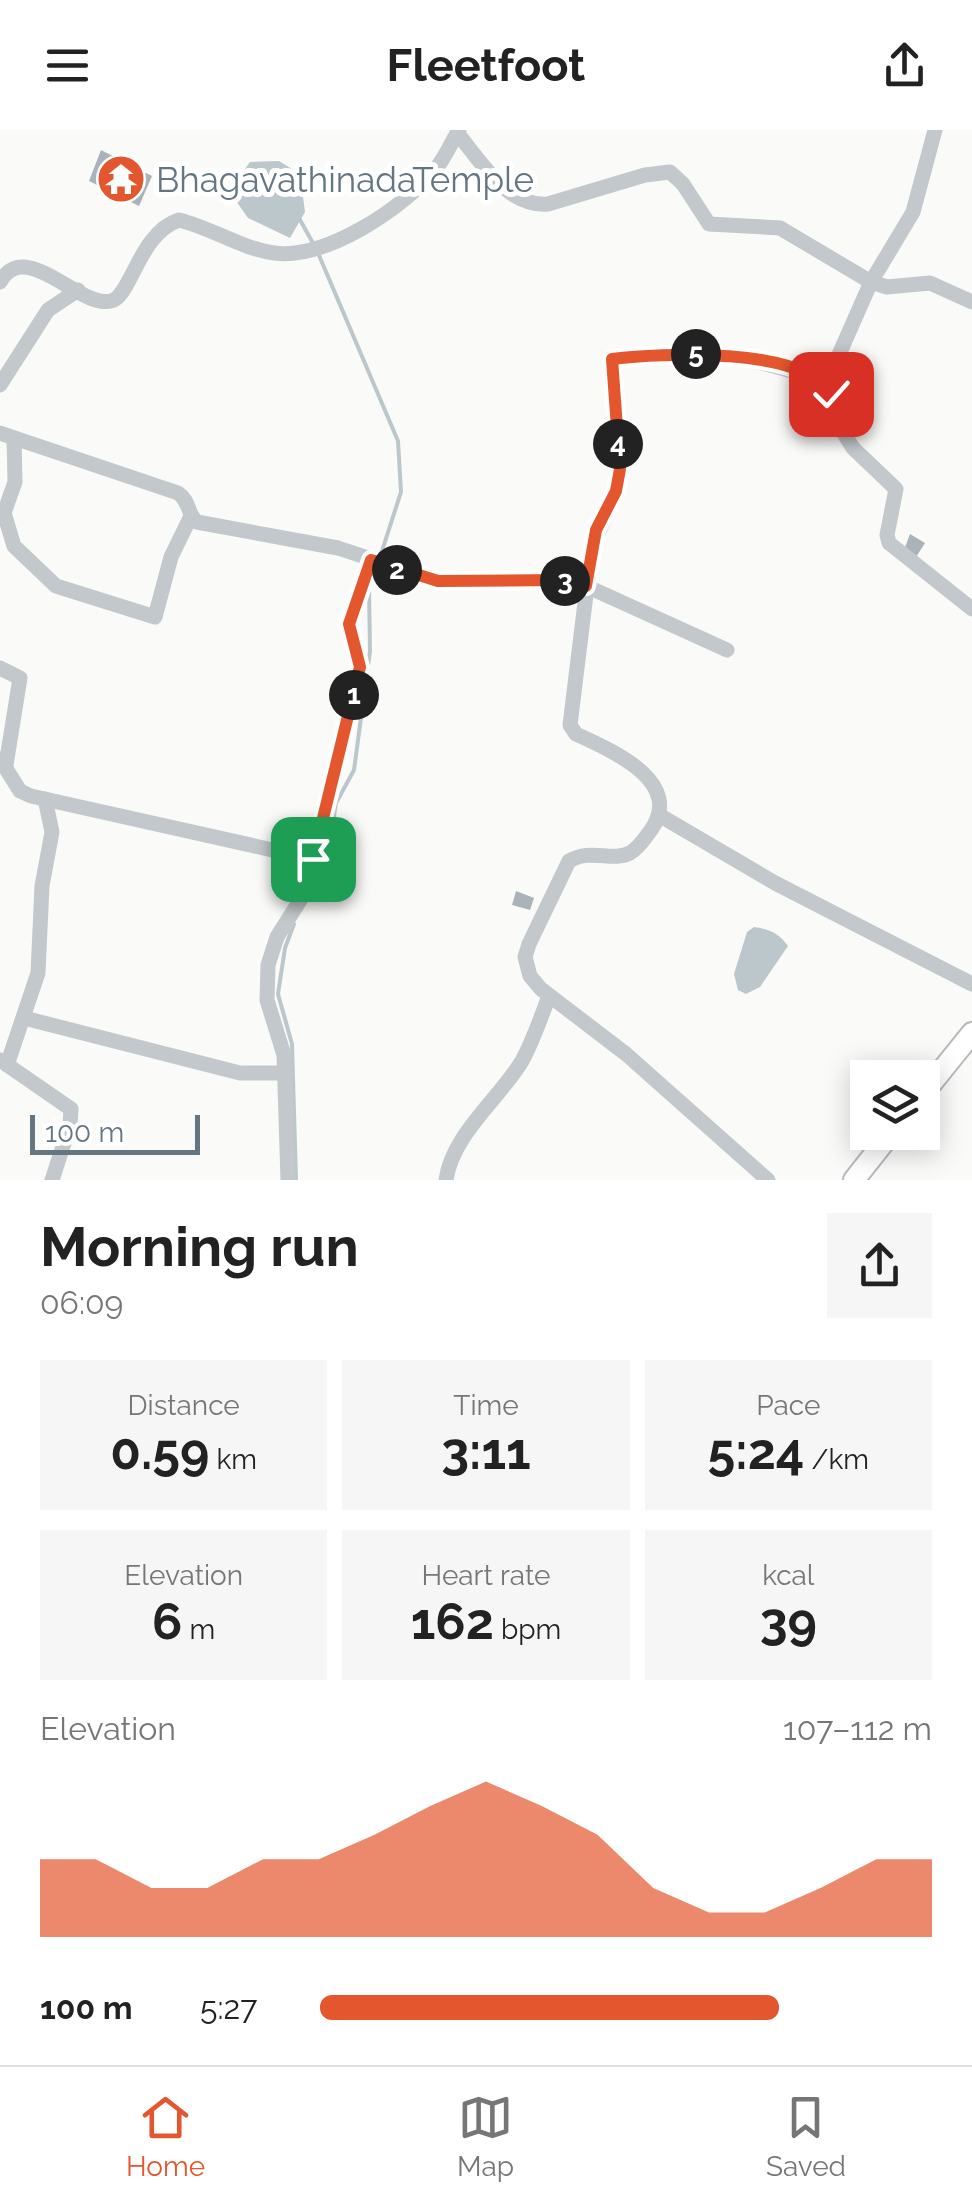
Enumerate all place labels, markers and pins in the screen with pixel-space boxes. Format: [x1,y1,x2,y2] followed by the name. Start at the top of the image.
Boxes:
[95,153,147,205] temple icon: BhagavathinadaTemple
[156,159,534,200] place label: BhagavathinadaTemple
[671,329,721,379] pin: 5
[789,352,874,437] pin
[593,419,643,469] pin: 4
[372,545,422,595] pin: 2
[540,556,590,606] pin: 3
[329,670,379,720] pin: 1
[271,817,356,902] pin

